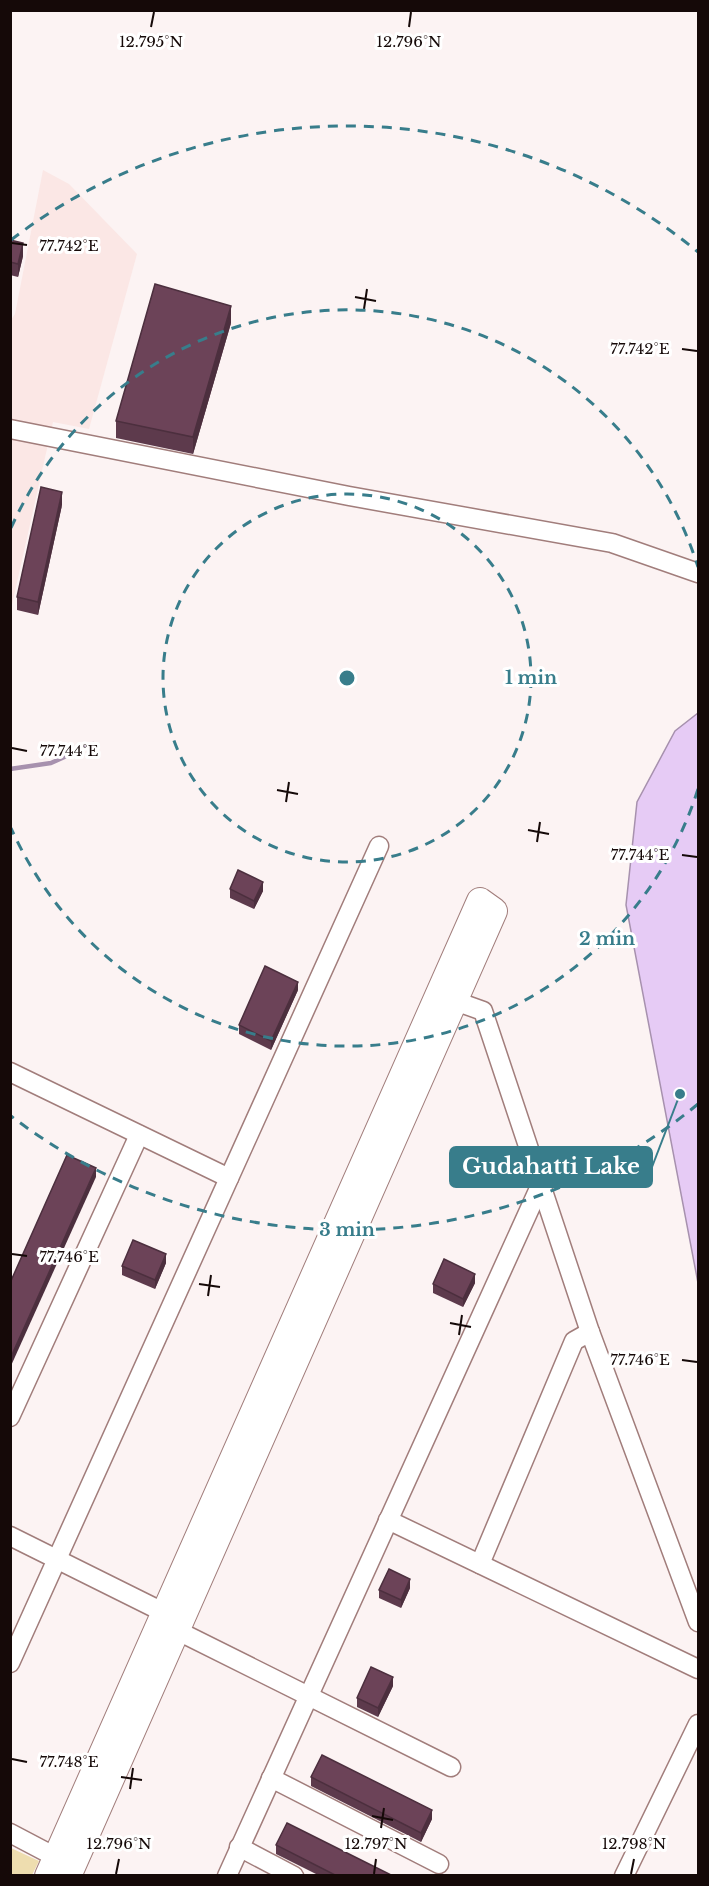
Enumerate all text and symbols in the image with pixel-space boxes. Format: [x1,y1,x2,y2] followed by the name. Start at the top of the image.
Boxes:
[119,32,183,51] text: 12.795°N
[376,32,442,51] text: 12.796°N
[39,236,99,255] text: 77.742°E
[610,339,670,358] text: 77.742°E
[505,667,557,689] text: 1 min
[337,668,357,688] centre of rings
[40,741,98,760] text: 77.744°E
[611,845,669,864] text: 77.744°E
[579,928,635,950] text: 2 min
[450,1147,652,1187] callout: Gudahatti Lake
[462,1153,640,1180] text: Gudahatti Lake
[319,1219,375,1241] text: 3 min
[39,1247,99,1266] text: 77.746°E
[610,1350,670,1369] text: 77.746°E
[39,1752,99,1771] text: 77.748°E
[86,1834,152,1853] text: 12.796°N
[344,1834,408,1853] text: 12.797°N
[602,1834,666,1853] text: 12.798°N

